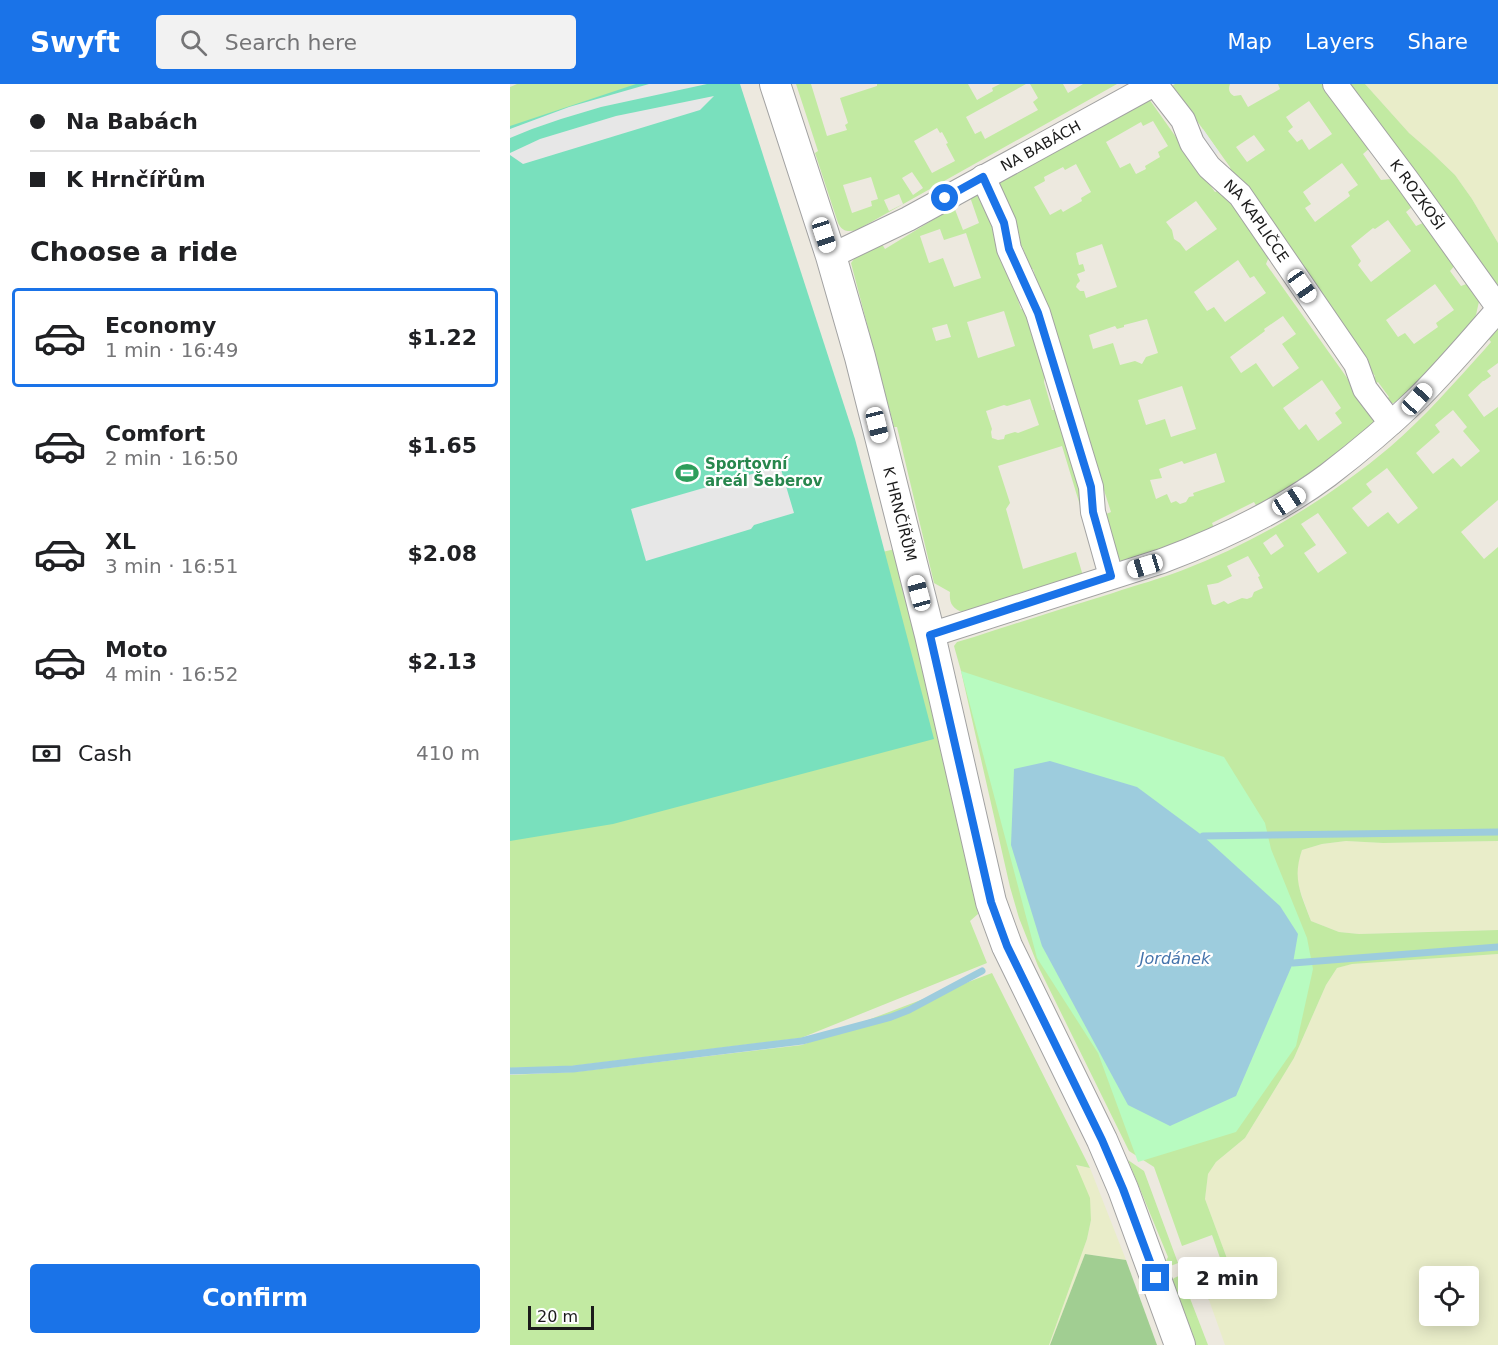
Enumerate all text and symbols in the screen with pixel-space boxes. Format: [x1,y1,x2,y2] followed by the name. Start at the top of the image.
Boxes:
[156,15,576,69] search box
[30,26,120,59] text: Swyft
[177,26,210,59] icon: search
[225,30,357,55] text: Search here
[1228,30,1272,54] text: Map
[1305,30,1374,54] text: Layers
[1407,30,1468,54] text: Share
[66,109,198,134] text: Na Babách
[998,117,1084,175] street label: NA BABÁCH
[1386,156,1449,233] street label: K ROZKOŠI
[66,167,206,192] text: K Hrnčířům
[1220,176,1293,266] street label: NA KAPLIČCE
[931,184,958,211] route start
[810,215,838,255] car
[30,236,238,267] text: Choose a ride
[1284,266,1320,306] car
[33,311,87,365] icon: car
[105,313,216,338] text: Economy
[407,325,477,350] text: $1.22
[105,338,239,362] text: 1 min · 16:49
[1398,380,1436,418] car
[864,405,890,445] car
[33,419,87,473] icon: car
[105,421,205,446] text: Comfort
[407,433,477,458] text: $1.65
[105,446,239,470] text: 2 min · 16:50
[705,455,823,490] place label: Sportovní areál Šeberov
[674,460,700,486] sports icon: Sportovní areál Šeberov
[879,465,920,563] street label: K HRNČÍŘŮM
[1269,484,1309,518] car
[33,527,87,581] icon: car
[105,529,136,554] text: XL
[407,541,477,566] text: $2.08
[1125,552,1165,580] car
[105,554,239,578] text: 3 min · 16:51
[906,573,932,613] car
[33,635,87,689] icon: car
[105,637,168,662] text: Moto
[407,649,477,674] text: $2.13
[105,662,239,686] text: 4 min · 16:52
[30,737,63,770] icon: cash
[78,741,132,766] text: Cash
[416,741,480,765] text: 410 m
[1137,949,1211,968] water label: Jordánek
[1177,1257,1276,1299] callout: 2 min
[30,1264,480,1333] button: Confirm
[1142,1264,1169,1291] route end
[1196,1266,1259,1290] text: 2 min
[1419,1266,1479,1326] map controls
[1419,1266,1479,1326] button: locate
[528,1303,594,1330] scale bar
[537,1307,578,1326] text: 20 m

